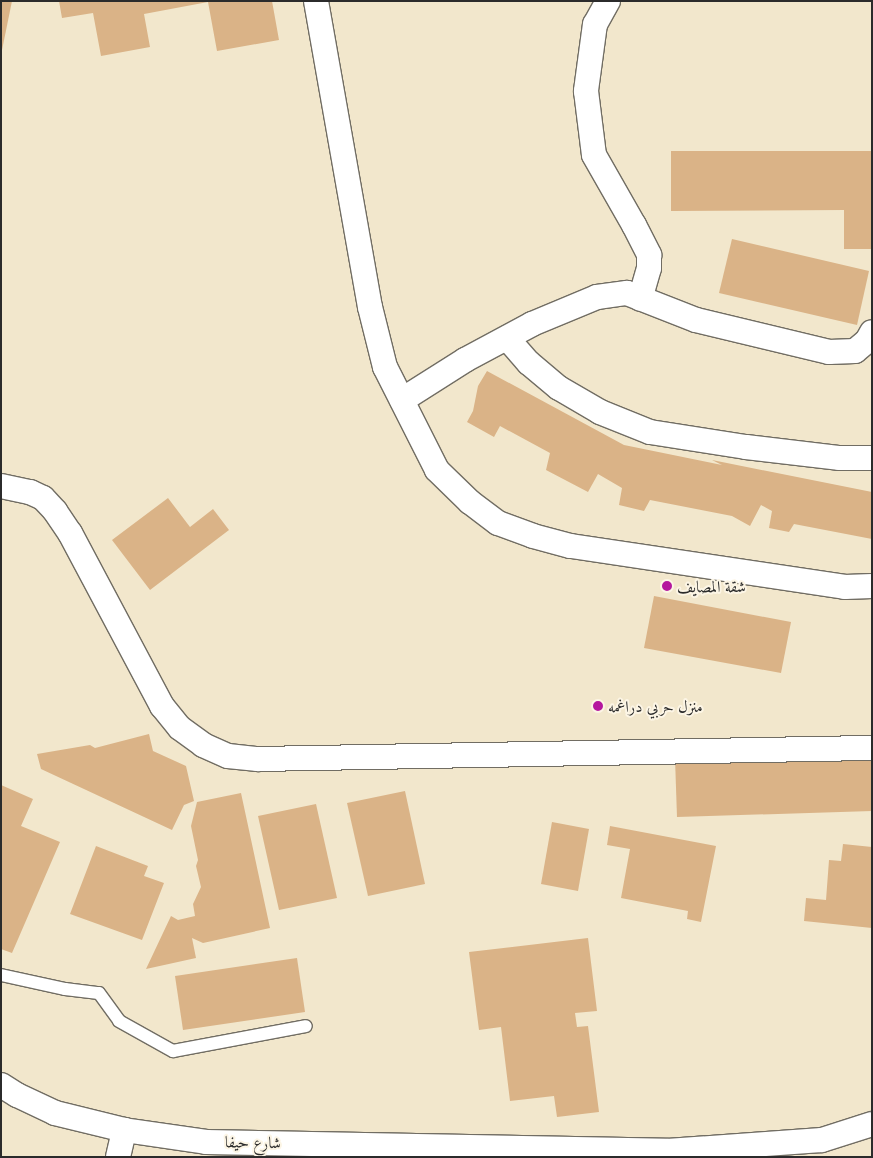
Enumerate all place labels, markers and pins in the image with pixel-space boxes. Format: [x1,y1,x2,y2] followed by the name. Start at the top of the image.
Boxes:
[677,576,746,596] place label: شقة المصايف
[661,580,673,592] marker: شقة المصايف
[608,696,703,716] place label: منزل حربي دراغمه
[592,700,604,712] marker: منزل حربي دراغمه

